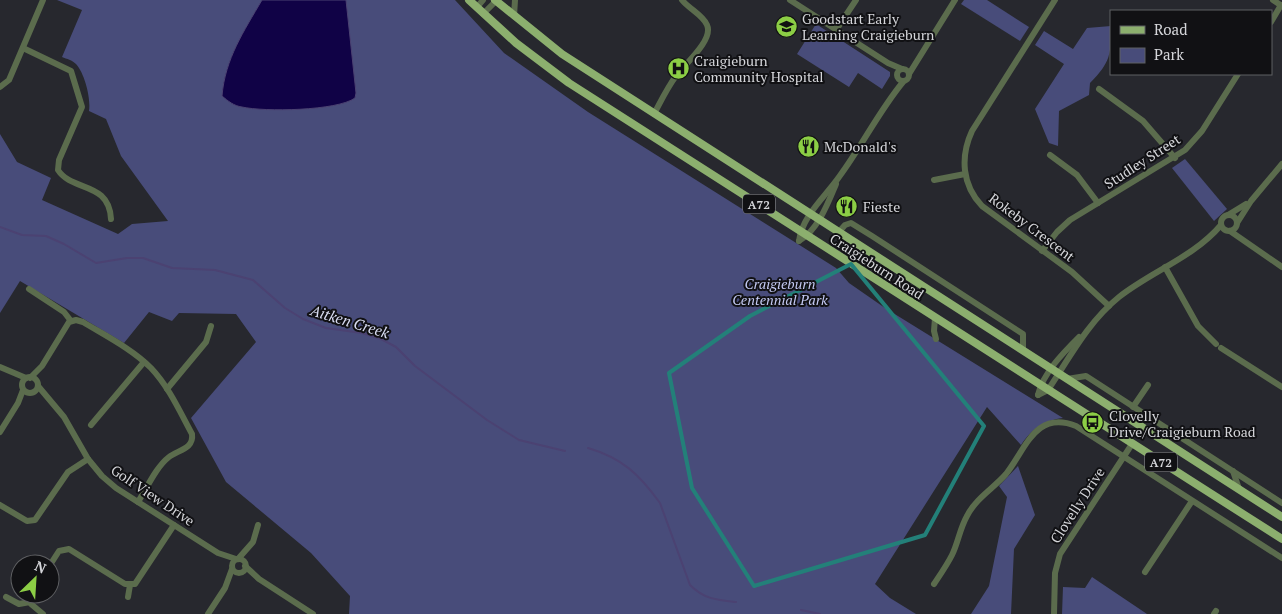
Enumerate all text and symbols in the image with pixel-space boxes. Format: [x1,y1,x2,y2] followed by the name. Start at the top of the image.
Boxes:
[802,9,935,44] place label: Goodstart Early Learning Craigieburn
[1110,10,1272,75] legend
[774,14,798,38] school or university icon: Goodstart Early Learning Craigieburn
[1154,19,1187,39] text: Road
[1154,44,1184,64] text: Park
[694,51,823,86] place label: Craigieburn Community Hospital
[666,56,690,80] hospital icon: Craigieburn Community Hospital
[1100,129,1184,193] street label: Studley Street
[796,134,820,158] restaurant icon: McDonald's
[824,137,896,156] place label: McDonald's
[985,189,1079,266] street label: Rokeby Crescent
[743,194,775,213] road number: A72
[835,194,859,218] restaurant icon: Fieste
[863,197,900,216] place label: Fieste
[826,229,928,304] street label: Craigieburn Road
[732,274,828,309] park label: Craigieburn Centennial Park
[307,299,393,343] water label: Aitken Creek
[1109,406,1256,441] place label: Clovelly Drive/Craigieburn Road
[1081,411,1105,435] bus stop icon: Clovelly Drive/Craigieburn Road
[1145,452,1177,472] road number: A72
[107,460,199,530] street label: Golf View Drive
[1045,463,1109,547] street label: Clovelly Drive
[10,554,60,604] north arrow
[32,556,50,578] text: N

